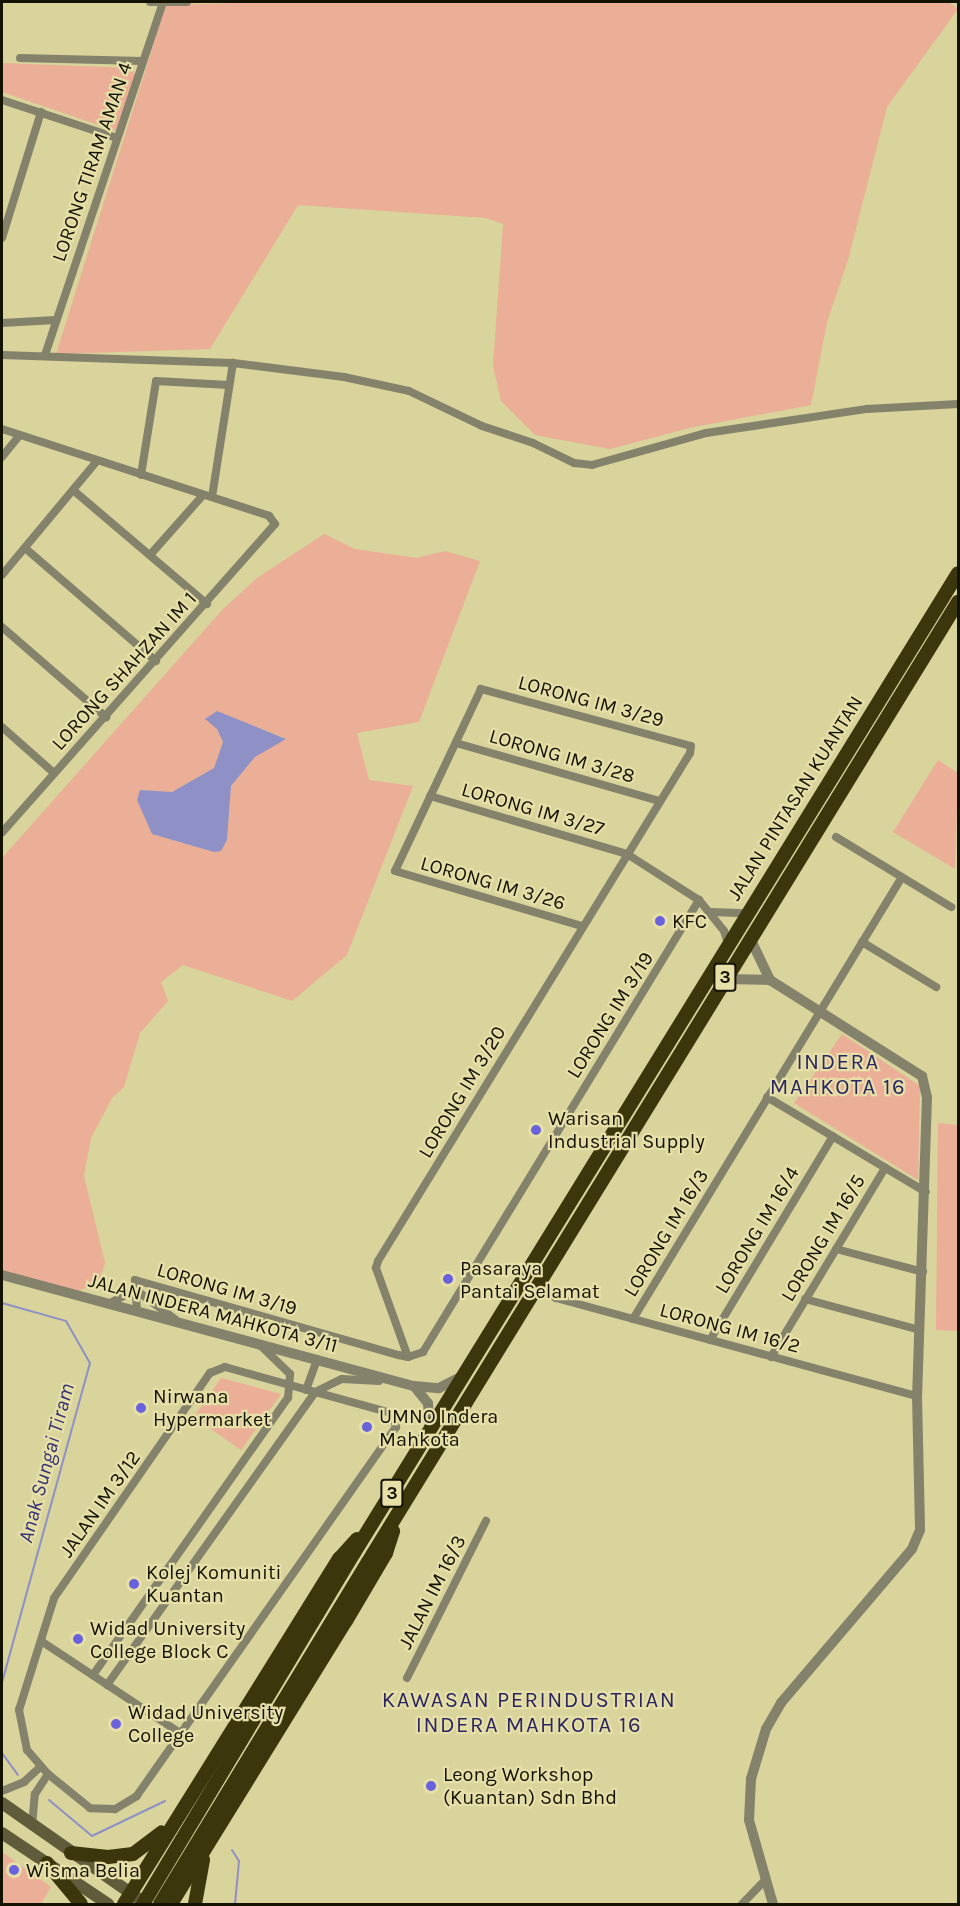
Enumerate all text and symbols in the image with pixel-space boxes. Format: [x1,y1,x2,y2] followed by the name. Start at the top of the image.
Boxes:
[47,59,137,265] street label: LORONG TIRAM AMAN 4
[47,587,201,755] street label: LORONG SHAHZAN IM 1
[516,670,666,732] street label: LORONG IM 3/29
[722,691,868,905] street label: JALAN PINTASAN KUANTAN
[486,724,638,788] street label: LORONG IM 3/28
[459,777,607,841] street label: LORONG IM 3/27
[418,851,568,915] street label: LORONG IM 3/26
[672,909,707,933] place label: KFC
[653,914,667,928] marker: KFC
[561,947,659,1083] street label: LORONG IM 3/19
[713,962,737,992] road number: 3
[413,1022,511,1162] street label: LORONG IM 3/20
[770,1049,906,1100] district label: INDERA MAHKOTA 16
[548,1106,705,1153] place label: Warisan Industrial Supply
[529,1123,543,1137] marker: Warisan Industrial Supply
[710,1162,804,1298] street label: LORONG IM 16/4
[618,1165,714,1301] street label: LORONG IM 16/3
[776,1170,870,1306] street label: LORONG IM 16/5
[460,1256,600,1303] place label: Pasaraya Pantai Selamat
[154,1258,300,1320] street label: LORONG IM 3/19
[86,1268,340,1358] street label: JALAN INDERA MAHKOTA 3/11
[441,1272,455,1286] marker: Pasaraya Pantai Selamat
[657,1298,803,1358] street label: LORONG IM 16/2
[13,1380,79,1546] water label: Anak Sungai Tiram
[153,1384,271,1431] place label: Nirwana Hypermarket
[134,1401,148,1415] marker: Nirwana Hypermarket
[379,1404,498,1451] place label: UMNO Indera Mahkota
[360,1420,374,1434] marker: UMNO Indera Mahkota
[54,1446,146,1562] street label: JALAN IM 3/12
[380,1478,404,1508] road number: 3
[393,1531,471,1653] street label: JALAN IM 16/3
[146,1560,281,1607] place label: Kolej Komuniti Kuantan
[127,1577,141,1591] marker: Kolej Komuniti Kuantan
[90,1616,245,1663] place label: Widad University College Block C
[71,1632,85,1646] marker: Widad University College Block C
[382,1687,676,1738] district label: KAWASAN PERINDUSTRIAN INDERA MAHKOTA 16
[128,1700,283,1747] place label: Widad University College
[109,1717,123,1731] marker: Widad University College
[443,1762,617,1809] place label: Leong Workshop (Kuantan) Sdn Bhd
[424,1779,438,1793] marker: Leong Workshop (Kuantan) Sdn Bhd
[26,1858,140,1882] place label: Wisma Belia
[7,1863,21,1877] marker: Wisma Belia

